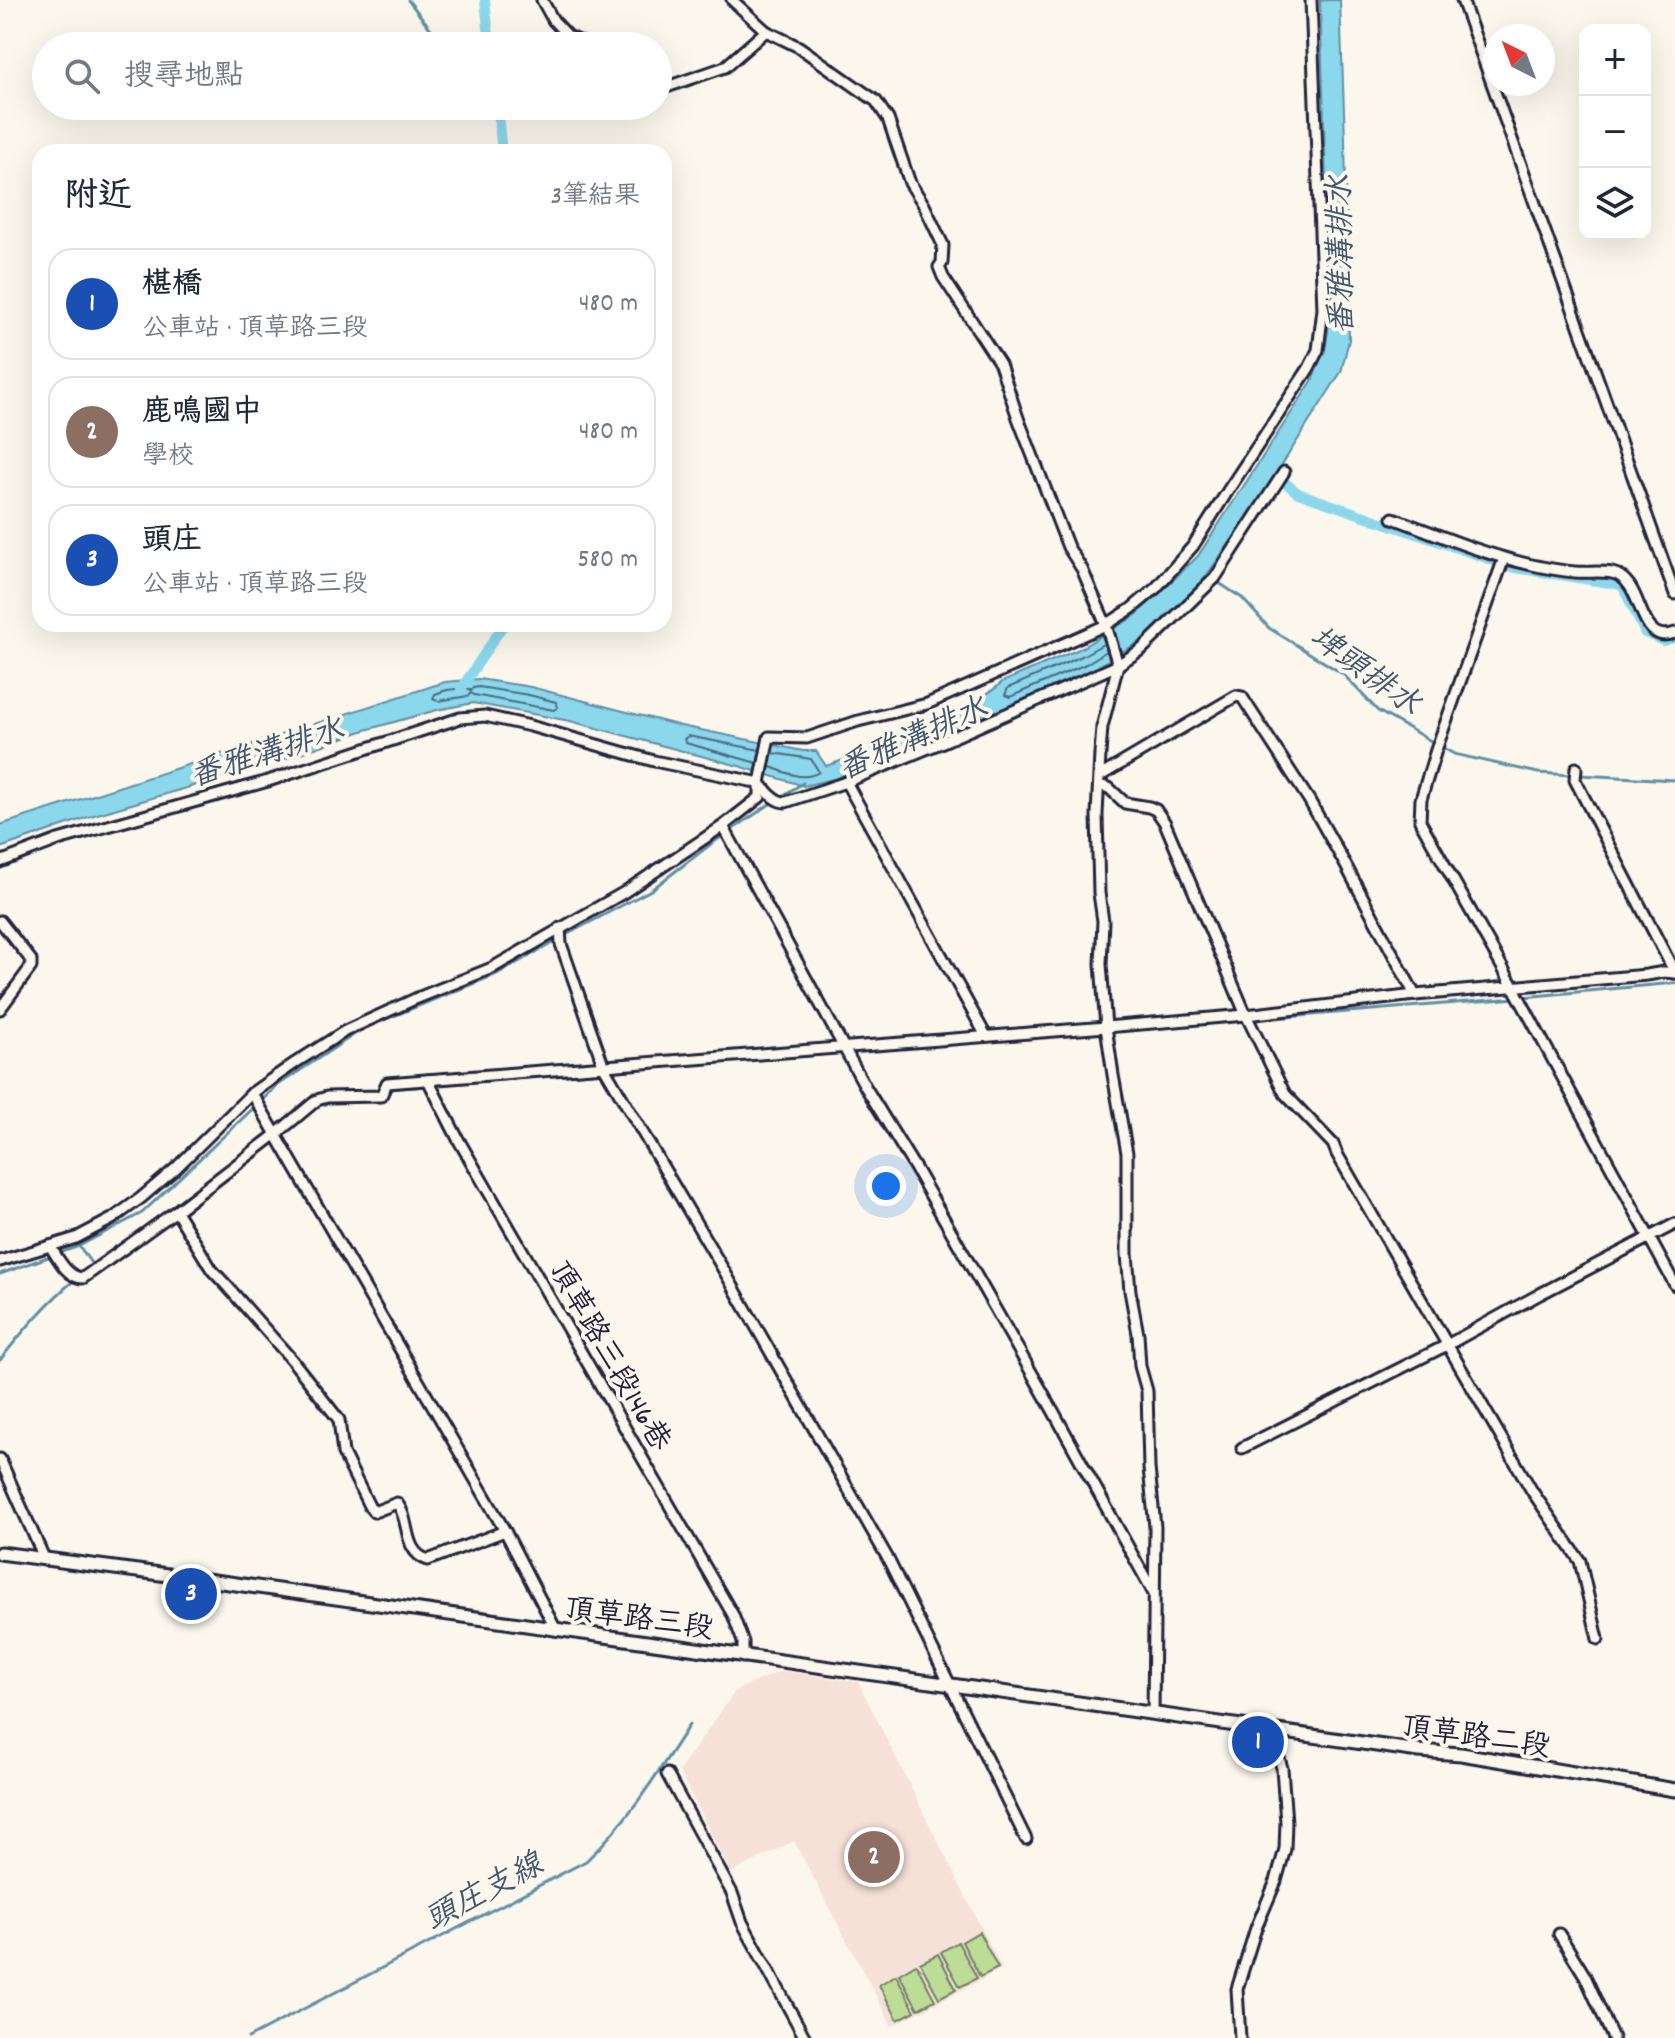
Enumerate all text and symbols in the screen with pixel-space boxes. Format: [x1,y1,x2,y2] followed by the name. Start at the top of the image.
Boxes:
[1483,24,1555,96] north arrow
[1579,24,1651,240] map controls
[1579,24,1651,96] button: +
[32,32,672,120] search box
[60,54,104,98] icon: search
[124,57,244,100] text: 搜尋地點
[1579,96,1651,168] button: −
[1579,168,1651,240] button: layers
[64,174,132,223] text: 附近
[1320,174,1368,335] water label: 番雅溝排水
[550,179,640,216] text: 3筆結果
[142,265,202,308] text: 椹橋
[89,286,95,323] text: 1
[579,286,638,323] text: 480 m
[142,311,368,348] text: 公車站 · 頂草路三段
[142,393,262,436] text: 鹿鳴國中
[86,414,98,451] text: 2
[579,414,638,451] text: 480 m
[142,439,194,476] text: 學校
[142,521,202,564] text: 頭庄
[86,542,98,579] text: 3
[578,542,638,579] text: 580 m
[142,567,368,604] text: 公車站 · 頂草路三段
[1298,617,1429,730] water label: 埤頭排水
[832,688,997,795] water label: 番雅溝排水
[184,709,352,802] water label: 番雅溝排水
[866,1166,906,1206] your location
[535,1254,679,1461] street label: 頂草路三段146巷
[165,1564,217,1624] pin: 3
[561,1590,716,1653] street label: 頂草路三段
[1398,1708,1553,1771] street label: 頂草路二段
[1232,1712,1284,1772] pin: 1
[848,1827,900,1887] pin: 2
[418,1843,554,1945] water label: 頭庄支線

